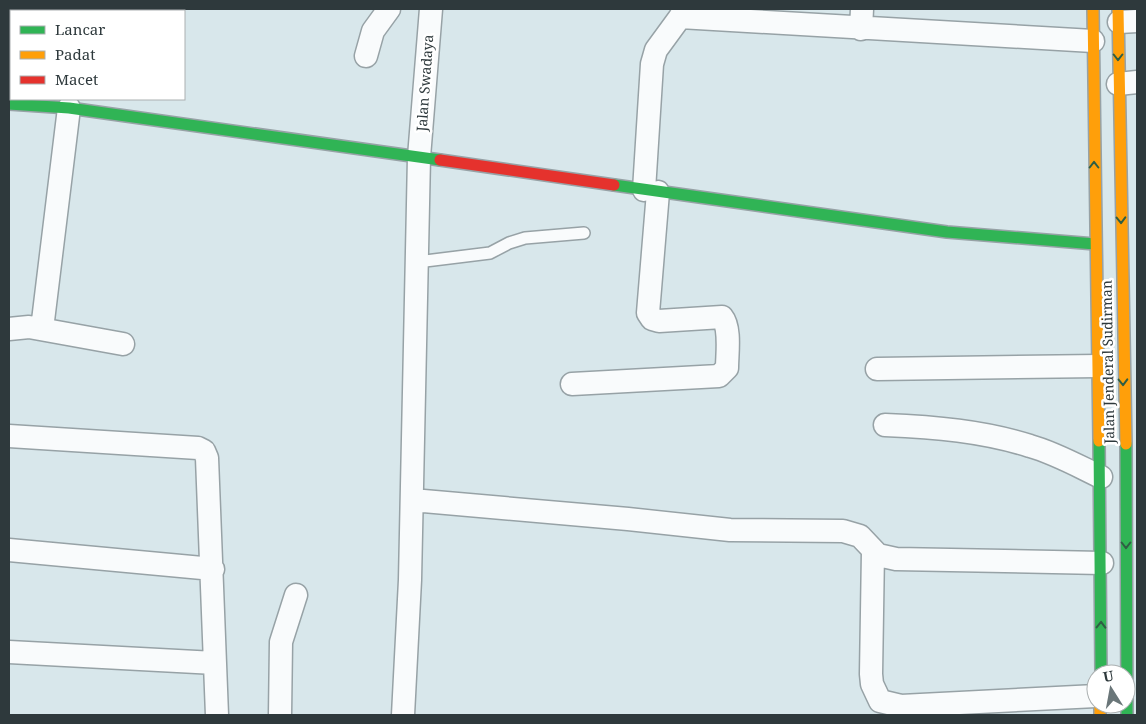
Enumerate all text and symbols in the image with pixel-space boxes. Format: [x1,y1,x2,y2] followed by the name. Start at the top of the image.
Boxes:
[10,10,185,100] legend
[55,19,105,39] text: Lancar
[412,34,437,133] street label: Jalan Swadaya
[55,44,95,64] text: Padat
[1113,54,1123,62] one-way arrow
[55,69,98,89] text: Macet
[1089,161,1099,169] one-way arrow
[1116,216,1126,224] one-way arrow
[1097,280,1118,445] street label: Jalan Jenderal Sudirman
[1118,379,1128,387] one-way arrow
[1121,542,1131,549] one-way arrow
[1096,621,1106,629] one-way arrow
[1086,664,1136,714] north arrow
[1101,665,1116,686] text: U

